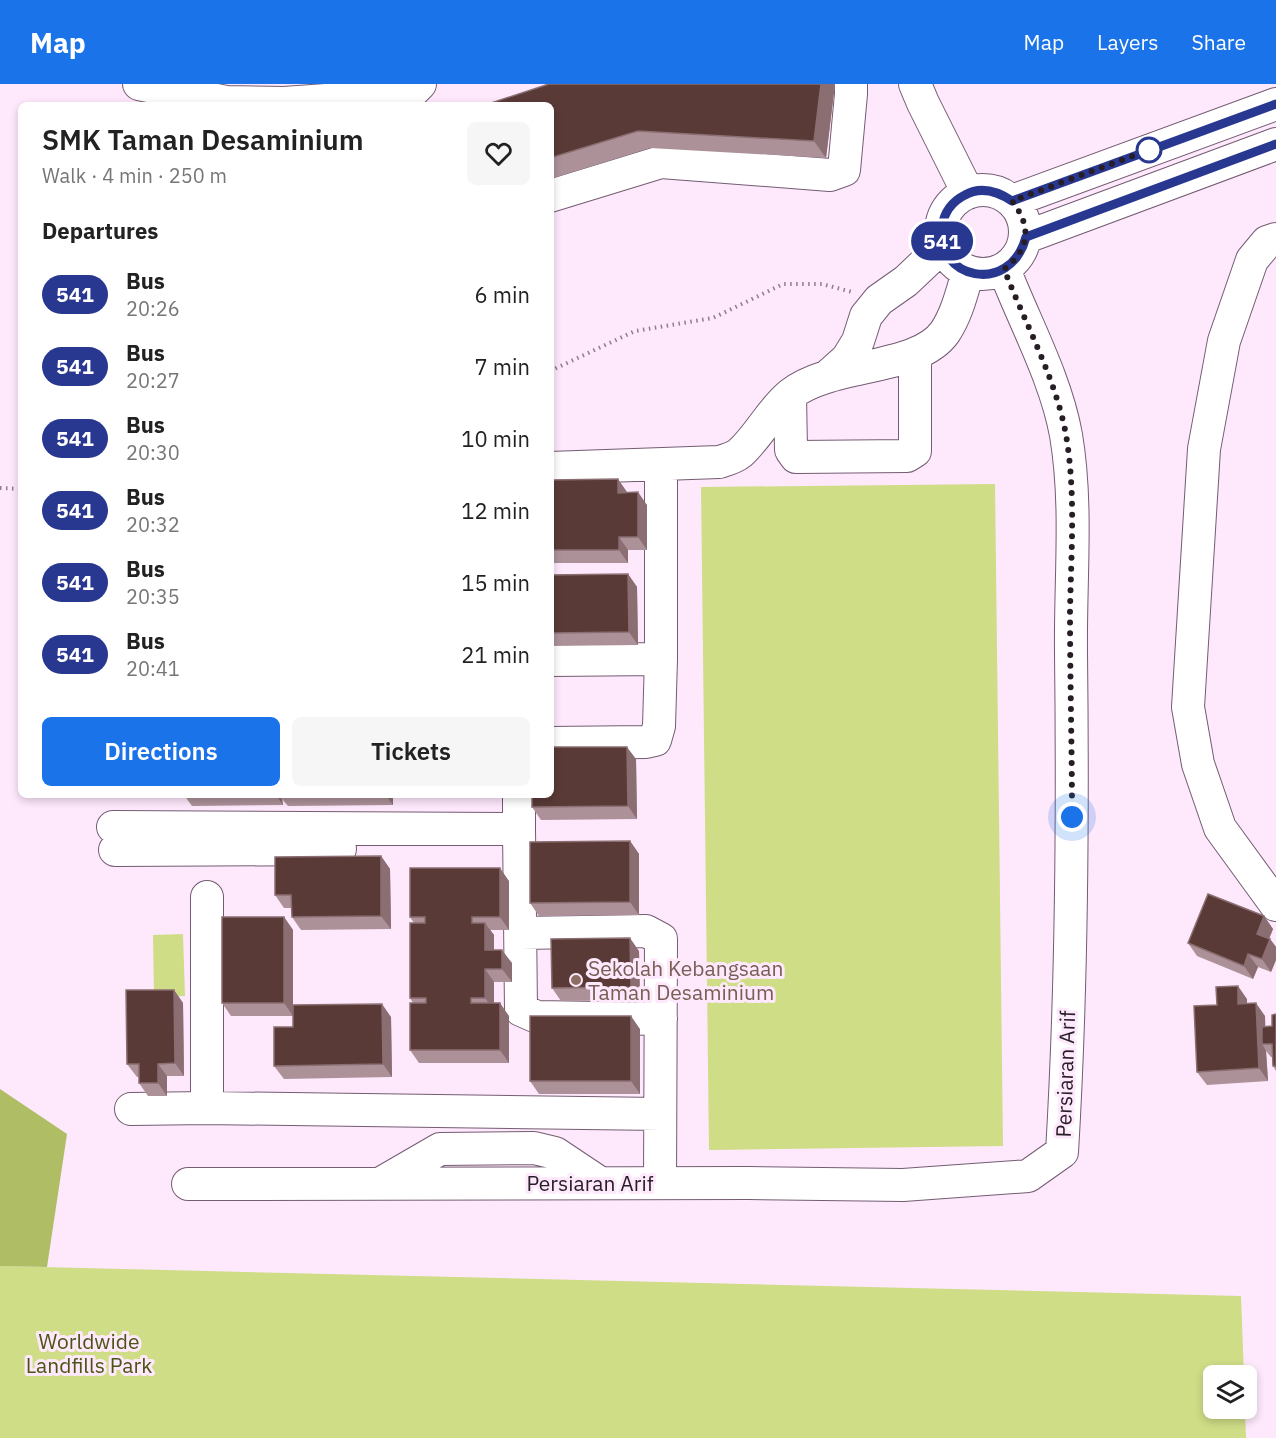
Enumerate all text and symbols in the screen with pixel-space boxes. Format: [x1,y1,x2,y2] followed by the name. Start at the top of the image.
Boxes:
[30,24,86,61] text: Map
[1024,28,1064,56] text: Map
[1097,28,1159,56] text: Layers
[1192,28,1246,56] text: Share
[42,121,364,158] text: SMK Taman Desaminium
[467,122,530,185] button: heart
[1136,137,1162,163] unlabelled marker
[42,162,227,189] text: Walk · 4 min · 250 m
[42,216,158,245] text: Departures
[908,222,976,260] line badge: 541
[923,227,961,255] text: 541
[126,266,165,295] text: Bus
[56,280,94,308] text: 541
[474,280,530,309] text: 6 min
[126,295,180,322] text: 20:26
[126,338,165,367] text: Bus
[56,352,94,380] text: 541
[474,352,530,381] text: 7 min
[126,367,180,394] text: 20:27
[126,410,165,439] text: Bus
[56,424,94,452] text: 541
[461,424,530,453] text: 10 min
[126,439,180,466] text: 20:30
[126,482,165,511] text: Bus
[56,496,94,524] text: 541
[461,496,530,525] text: 12 min
[126,511,180,538] text: 20:32
[126,554,165,583] text: Bus
[56,568,94,596] text: 541
[461,568,530,597] text: 15 min
[126,583,180,610] text: 20:35
[126,626,165,655] text: Bus
[56,640,94,668] text: 541
[461,640,530,669] text: 21 min
[126,655,180,682] text: 20:41
[42,717,280,786] button: Directions
[292,717,530,786] button: Tickets
[1057,802,1087,832] your location
[588,954,783,1006] place label: Sekolah Kebangsaan Taman Desaminium
[569,973,583,987] marker: Sekolah Kebangsaan Taman Desaminium
[1049,1010,1081,1138] street label: Persiaran Arif
[526,1169,654,1197] street label: Persiaran Arif
[26,1327,152,1379] park label: Worldwide Landfills Park
[1203,1365,1257,1419] map controls
[1203,1365,1257,1419] button: layers

